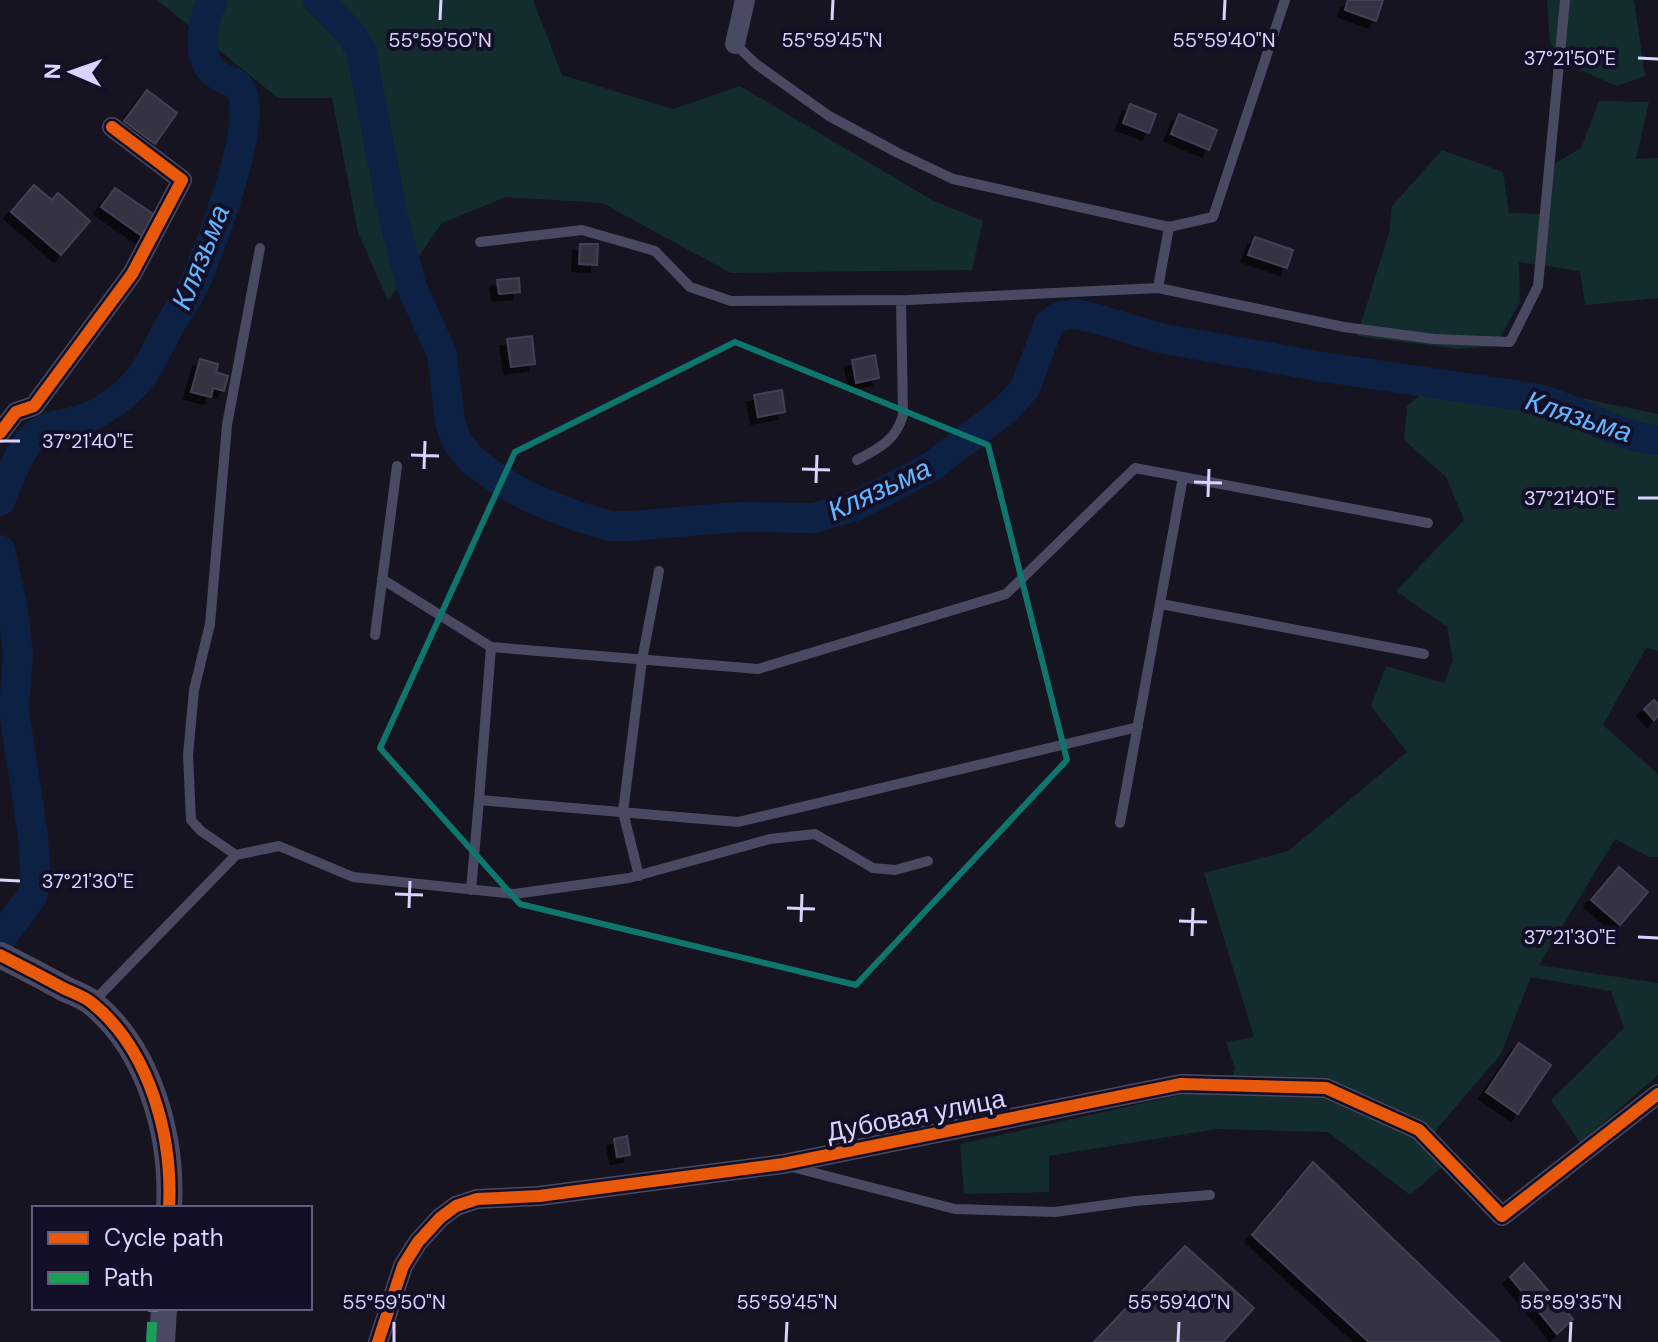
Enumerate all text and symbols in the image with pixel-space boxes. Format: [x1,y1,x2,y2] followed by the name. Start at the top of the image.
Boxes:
[388,27,492,53] text: 55°59'50"N
[781,27,883,53] text: 55°59'45"N
[1172,27,1276,53] text: 55°59'40"N
[32,32,112,112] north arrow
[1524,45,1616,71] text: 37°21'50"E
[38,63,67,80] text: N
[163,199,238,315] water label: Клязьма
[1521,382,1637,451] water label: Клязьма
[42,428,134,454] text: 37°21'40"E
[822,449,937,529] water label: Клязьма
[1524,485,1616,511] text: 37°21'40"E
[42,868,134,894] text: 37°21'30"E
[1524,924,1616,950] text: 37°21'30"E
[824,1081,1009,1149] street label: Дубовая улица
[32,1206,312,1310] legend
[104,1222,223,1253] text: Cycle path
[104,1262,153,1293] text: Path
[342,1289,446,1315] text: 55°59'50"N
[736,1289,838,1315] text: 55°59'45"N
[1127,1289,1231,1315] text: 55°59'40"N
[1520,1289,1622,1315] text: 55°59'35"N

